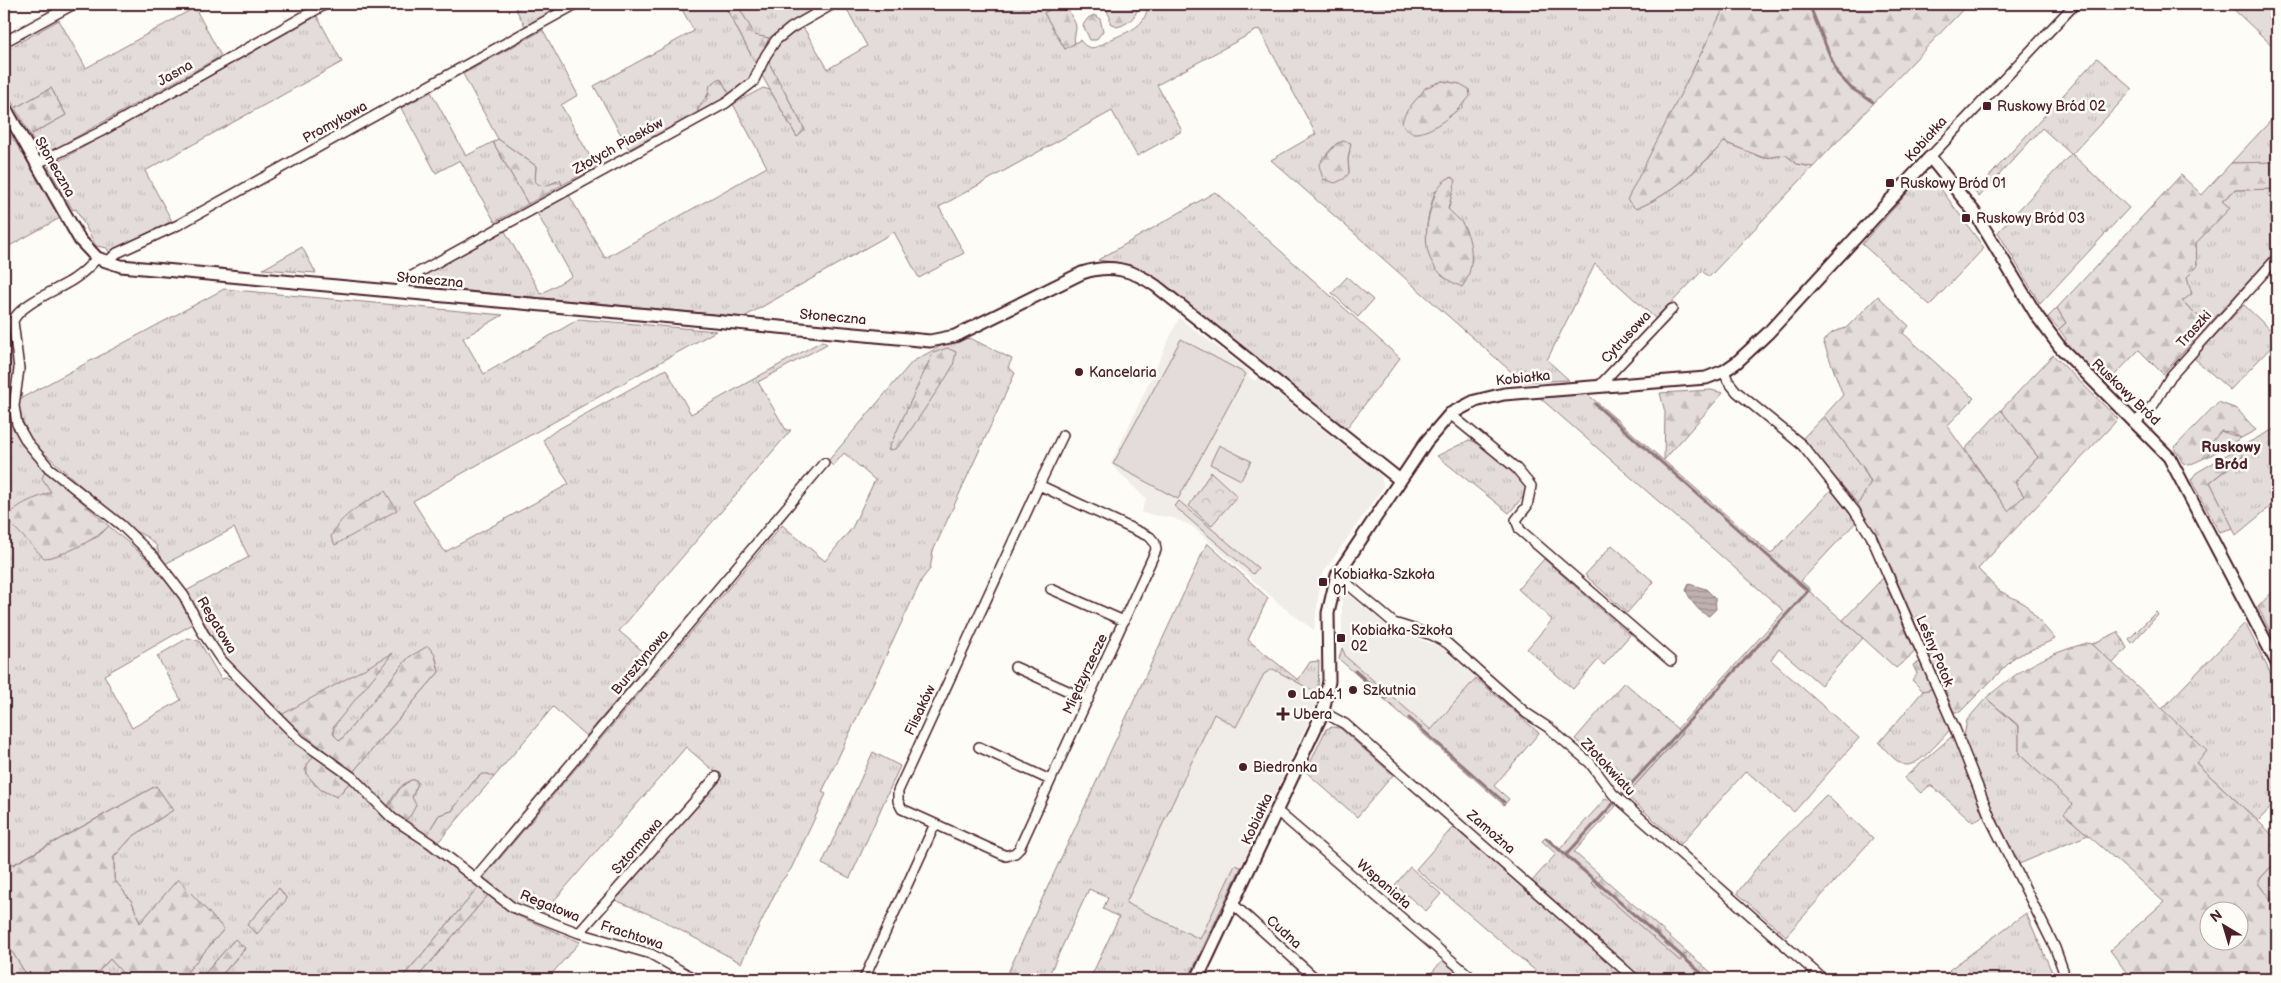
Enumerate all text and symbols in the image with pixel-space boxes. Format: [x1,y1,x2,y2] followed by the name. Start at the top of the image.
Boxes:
[154,56,196,90] street label: Jasna
[300,97,370,147] street label: Promykowa
[1997,98,2107,115] place label: Ruskowy Bród 02
[1981,100,1993,112] marker: Ruskowy Bród 02
[1901,113,1951,165] street label: Kobiałka
[569,114,667,178] street label: Złotych Piasków
[31,134,79,200] street label: Słoneczna
[1900,175,2006,192] place label: Ruskowy Bród 01
[1884,177,1896,189] marker: Ruskowy Bród 01
[1976,210,2085,227] place label: Ruskowy Bród 03
[1960,212,1972,224] marker: Ruskowy Bród 03
[396,269,464,291] street label: Słoneczna
[799,306,867,328] street label: Słoneczna
[1597,307,1655,367] street label: Cytrusowa
[2173,307,2215,351] street label: Traszki
[2088,355,2164,429] street label: Ruskowy Bród
[1089,364,1157,381] place label: Kancelaria
[1073,366,1085,378] marker: Kancelaria
[1495,367,1551,389] street label: Kobiałka
[2201,438,2261,474] district label: Ruskowy Bród
[1333,566,1435,599] place label: Kobiałka-Szkoła 01
[1317,576,1329,588] marker: Kobiałka-Szkoła 01
[193,594,241,657] street label: Regatowa
[1912,613,1958,689] street label: Leśny Potok
[1351,622,1453,655] place label: Kobiałka-Szkoła 02
[608,626,672,698] street label: Bursztynowa
[1059,631,1111,717] street label: Międzyrzecze
[1335,632,1347,644] marker: Kobiałka-Szkoła 02
[901,682,939,738] street label: Flisaków
[1363,682,1416,699] place label: Szkutnia
[1347,684,1359,696] marker: Szkutnia
[1302,686,1342,703] place label: Lab4.1
[1286,688,1298,700] marker: Lab4.1
[1293,706,1332,723] place label: Ubera
[1277,708,1289,720] marker: Ubera
[1577,734,1639,799] street label: Złotokwiatu
[1253,759,1317,776] place label: Biedronka
[1237,761,1249,773] marker: Biedronka
[1238,791,1276,847] street label: Kobiałka
[1463,806,1519,858] street label: Zamożna
[608,814,666,878] street label: Sztormowa
[1353,856,1415,912] street label: Wspaniała
[517,886,583,926] street label: Regatowa
[2198,900,2248,950] north arrow
[2207,906,2226,926] text: N
[1263,912,1305,952] street label: Cudna
[598,917,666,953] street label: Frachtowa

